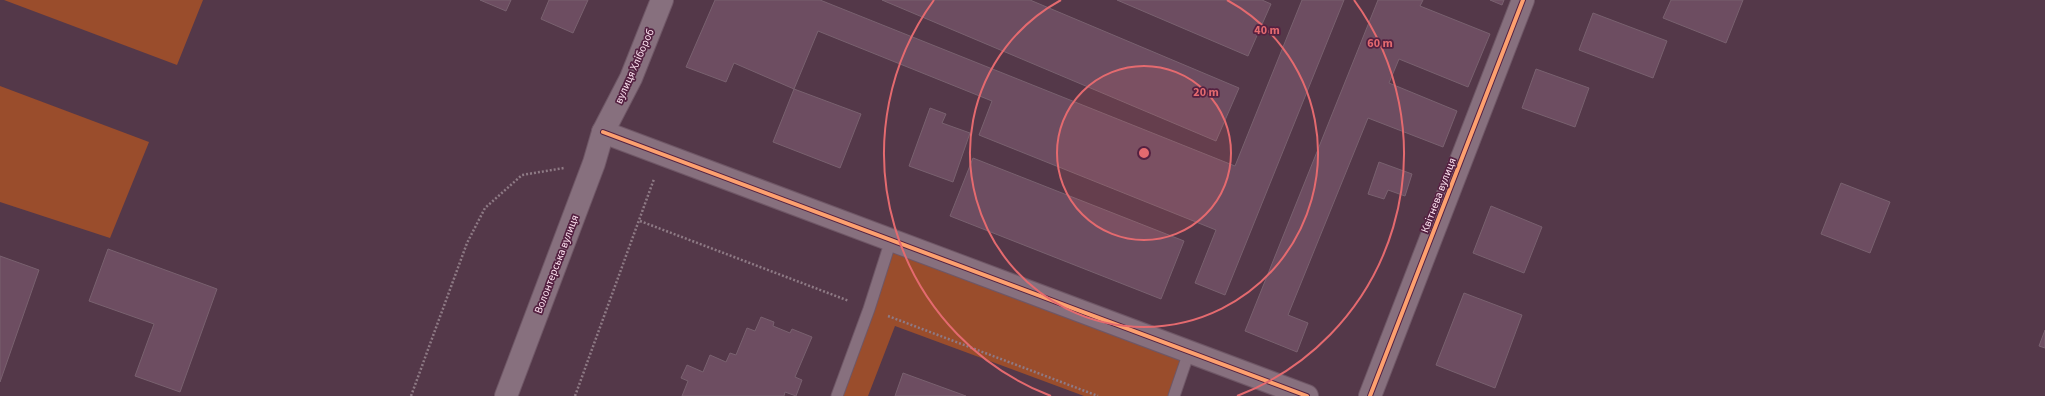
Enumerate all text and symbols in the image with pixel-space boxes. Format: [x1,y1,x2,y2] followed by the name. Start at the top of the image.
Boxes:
[1254,22,1280,39] text: 40 m
[611,26,658,106] street label: вулиця Хлібороб
[1367,35,1393,52] text: 60 m
[1193,84,1219,101] text: 20 m
[1137,146,1151,160] centre of rings
[1417,156,1460,235] street label: Квітнева вулиця
[531,213,582,316] street label: Волонтерська вулиця

